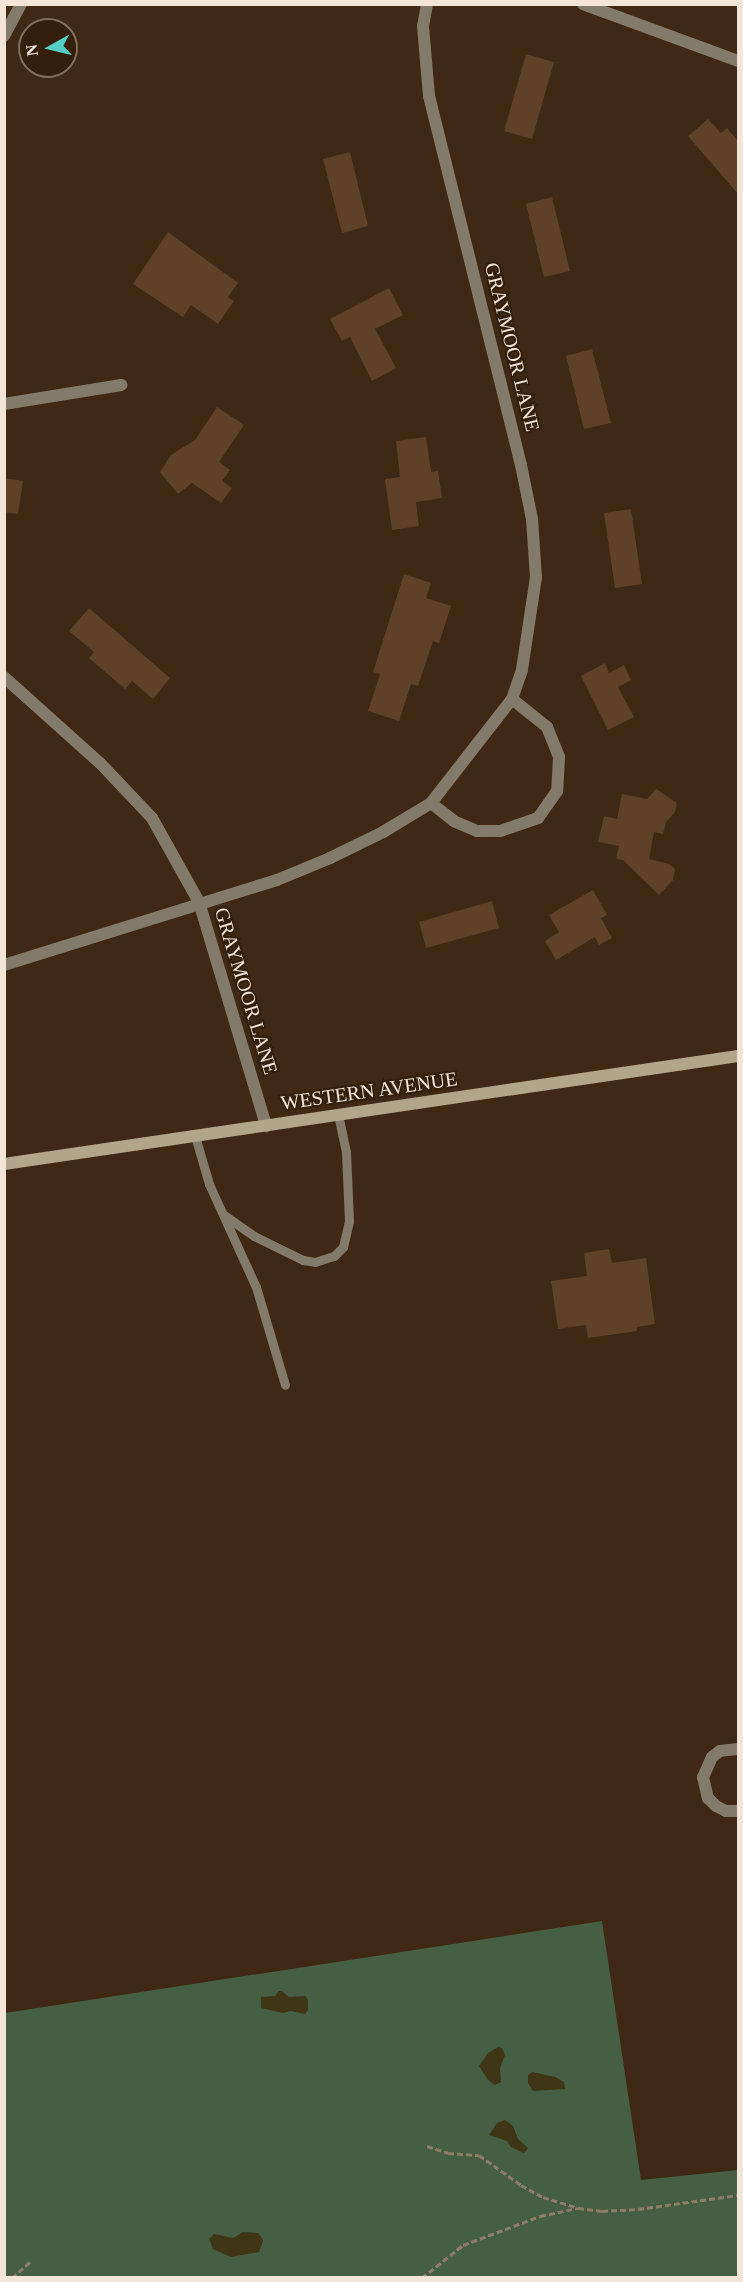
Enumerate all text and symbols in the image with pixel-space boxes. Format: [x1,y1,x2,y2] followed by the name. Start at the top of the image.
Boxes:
[18,18,78,78] north arrow
[22,43,41,57] text: N
[479,260,545,434] street label: GRAYMOOR LANE
[209,905,283,1077] street label: GRAYMOOR LANE
[279,1067,459,1115] street label: WESTERN AVENUE

